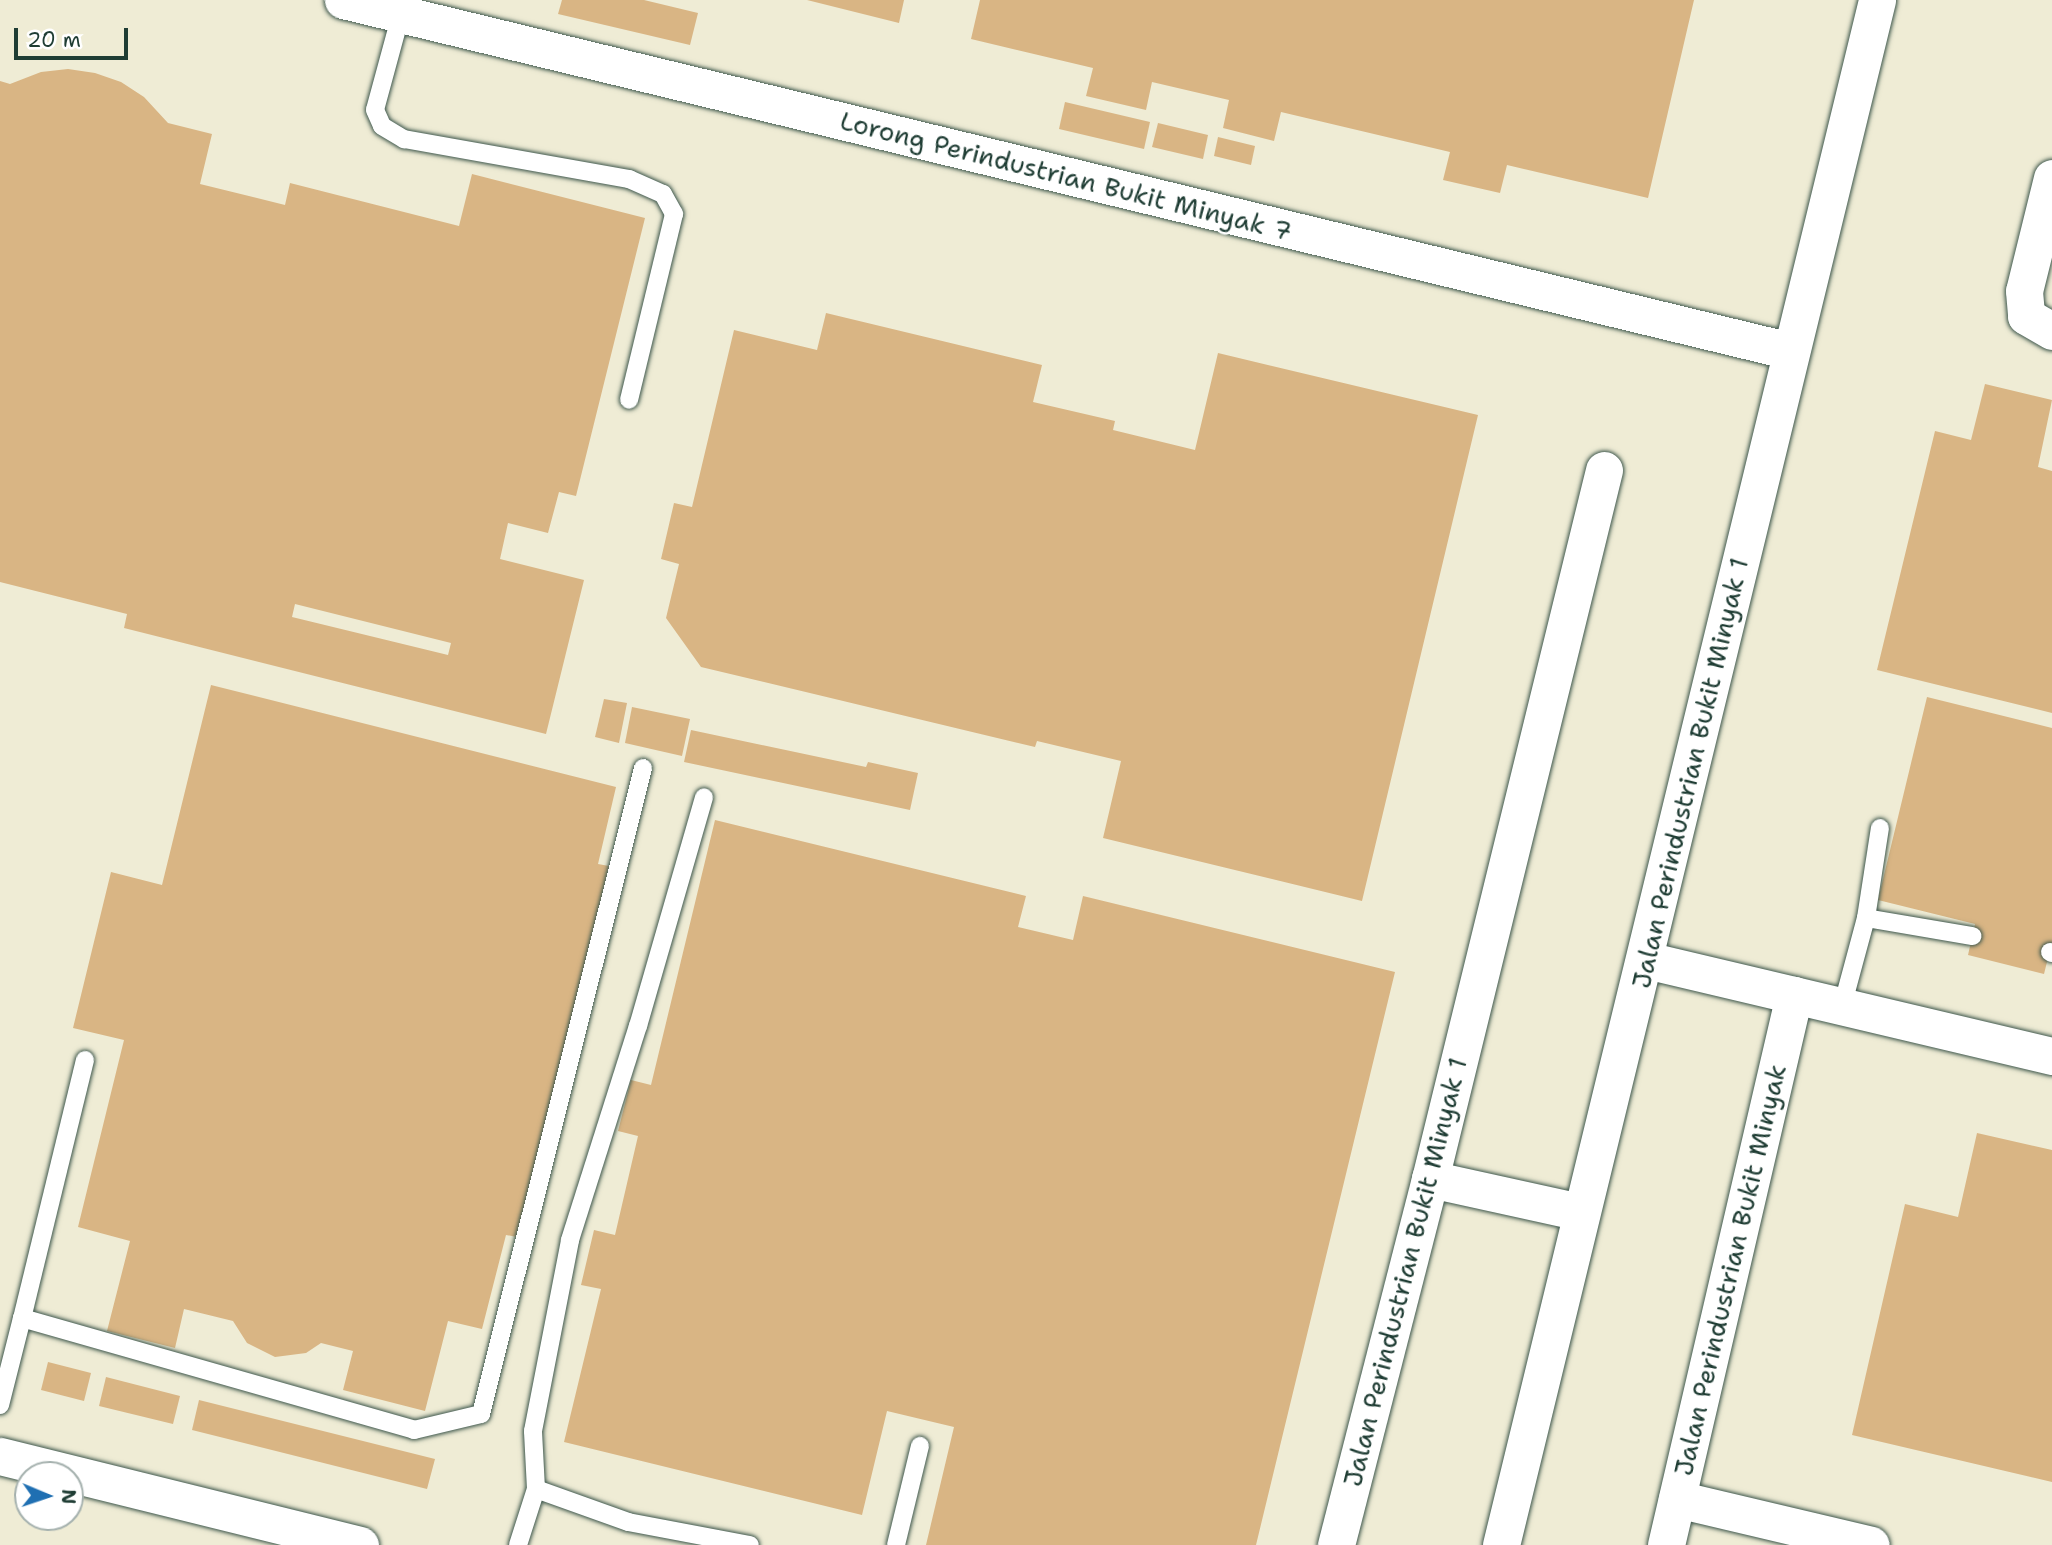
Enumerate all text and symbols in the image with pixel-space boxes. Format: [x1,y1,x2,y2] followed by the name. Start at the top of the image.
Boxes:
[18,14,131,58] scale bar
[27,26,81,54] text: 20 m
[837,105,1295,247] street label: Lorong Perindustrian Bukit Minyak 7
[1625,555,1755,991] street label: Jalan Perindustrian Bukit Minyak 1
[1337,1054,1473,1490] street label: Jalan Perindustrian Bukit Minyak 1
[1667,1061,1793,1479] street label: Jalan Perindustrian Bukit Minyak
[14,1461,84,1531] north arrow
[56,1489,81,1505] text: N

